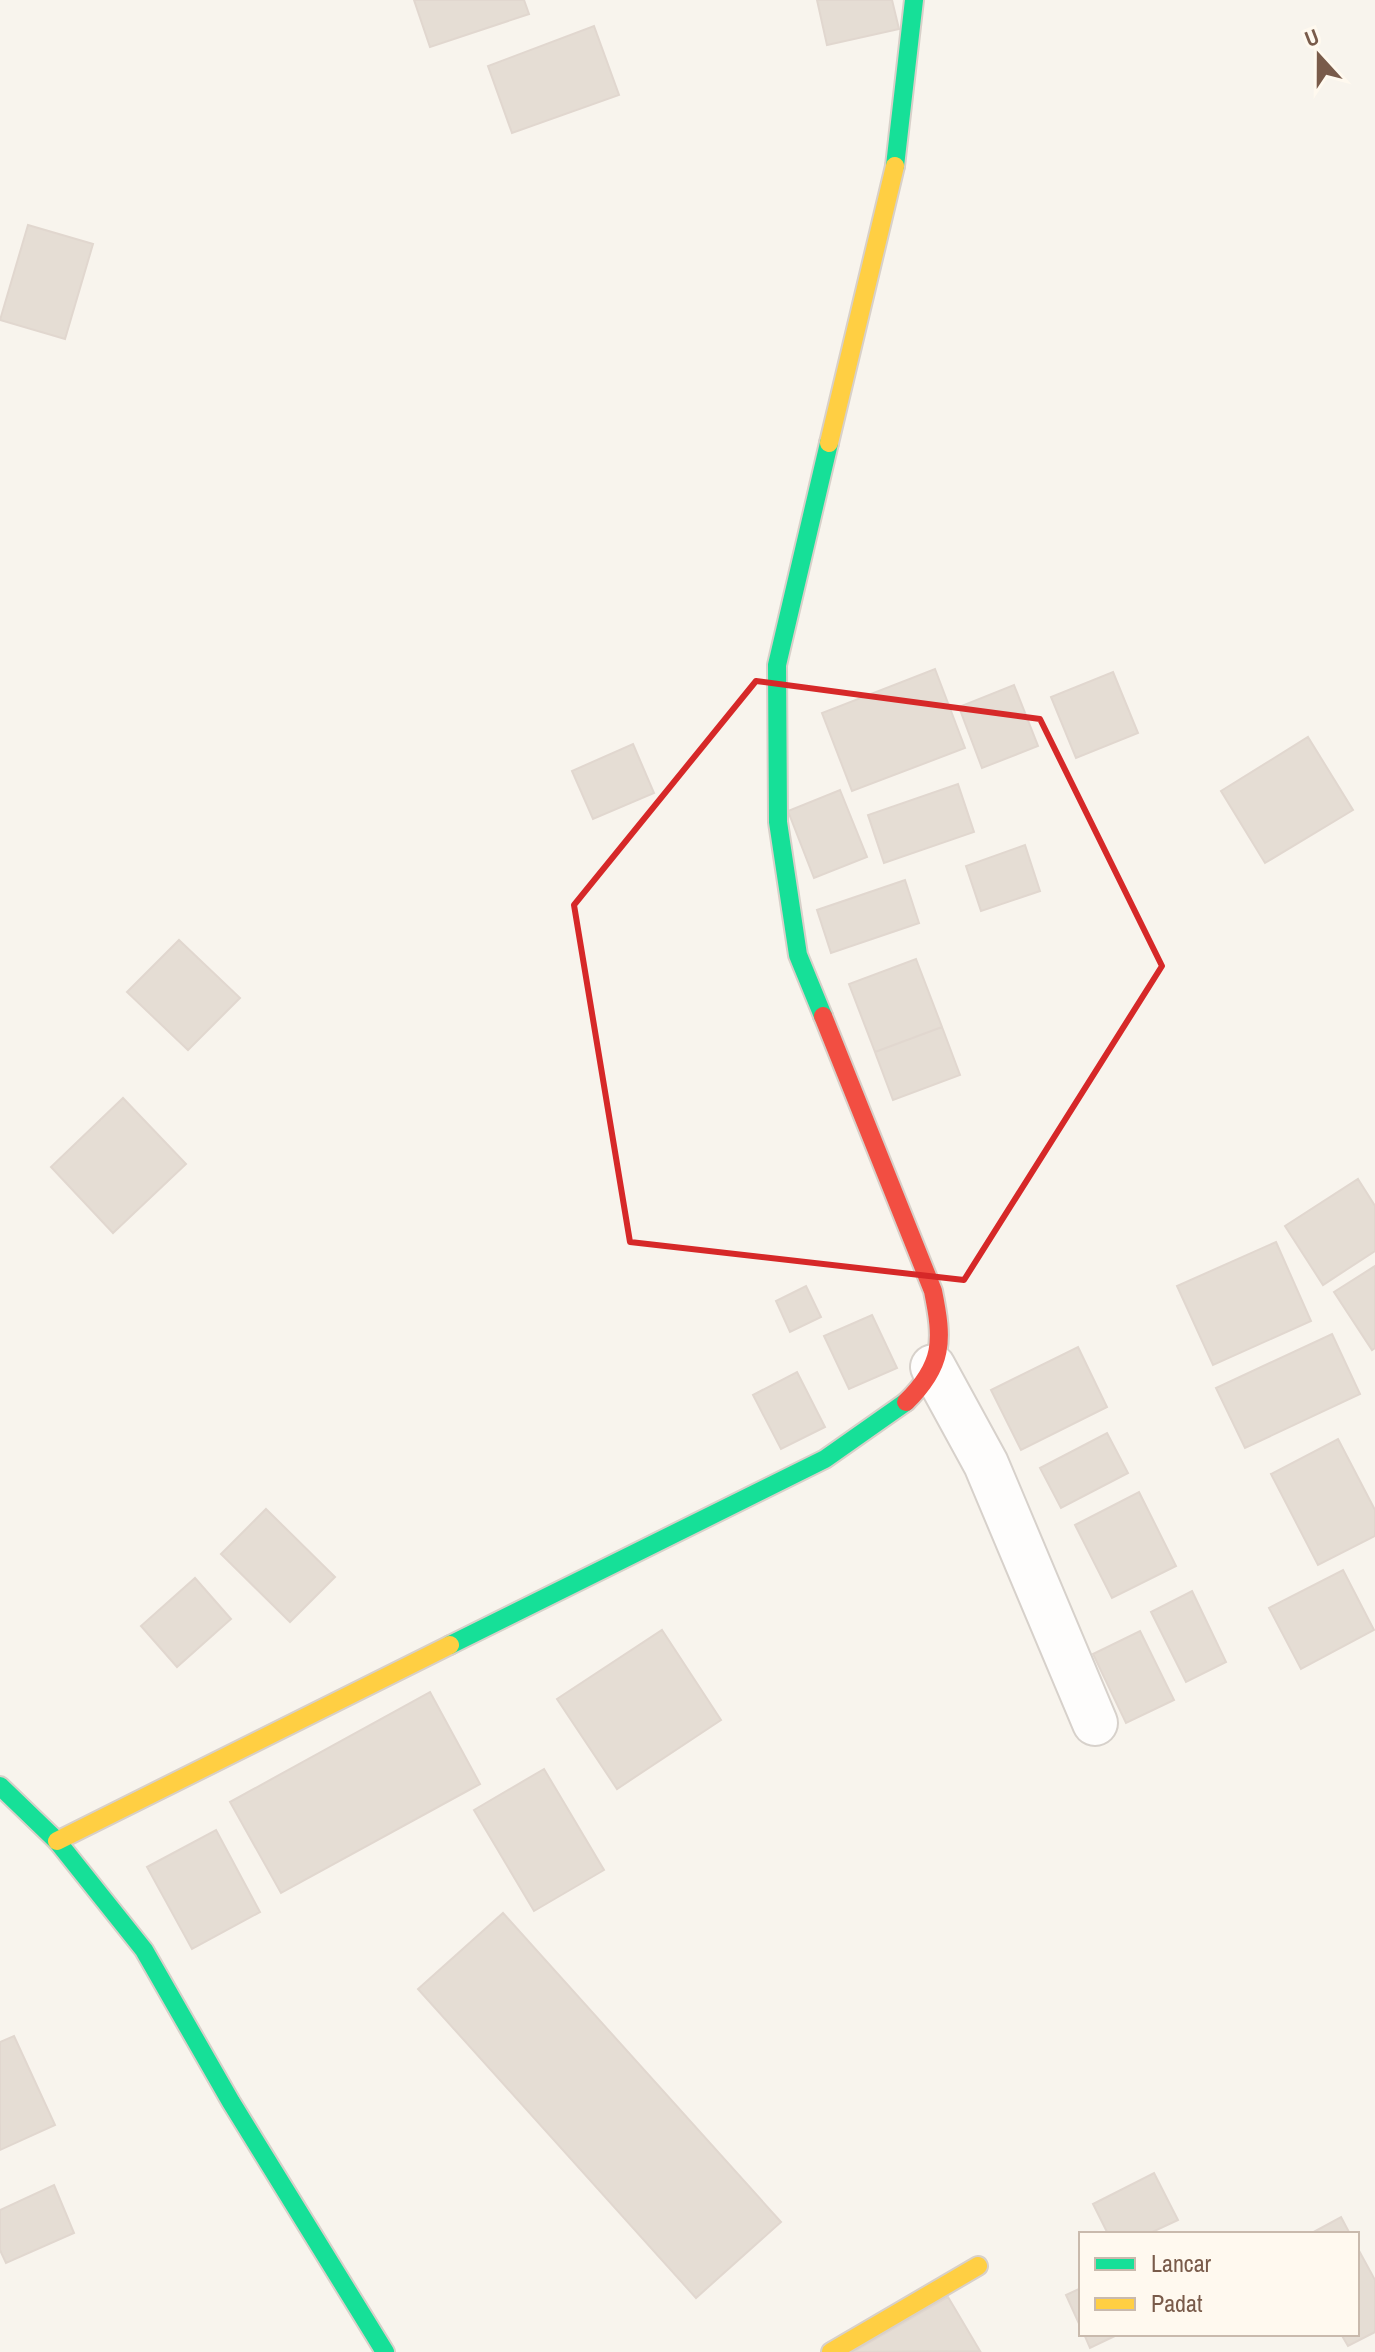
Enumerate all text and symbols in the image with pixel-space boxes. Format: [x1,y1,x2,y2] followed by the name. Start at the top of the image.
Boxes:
[1279,16,1359,96] north arrow
[1300,21,1323,54] text: U
[1079,2232,1359,2336] legend
[1151,2247,1212,2279] text: Lancar
[1151,2287,1203,2319] text: Padat

